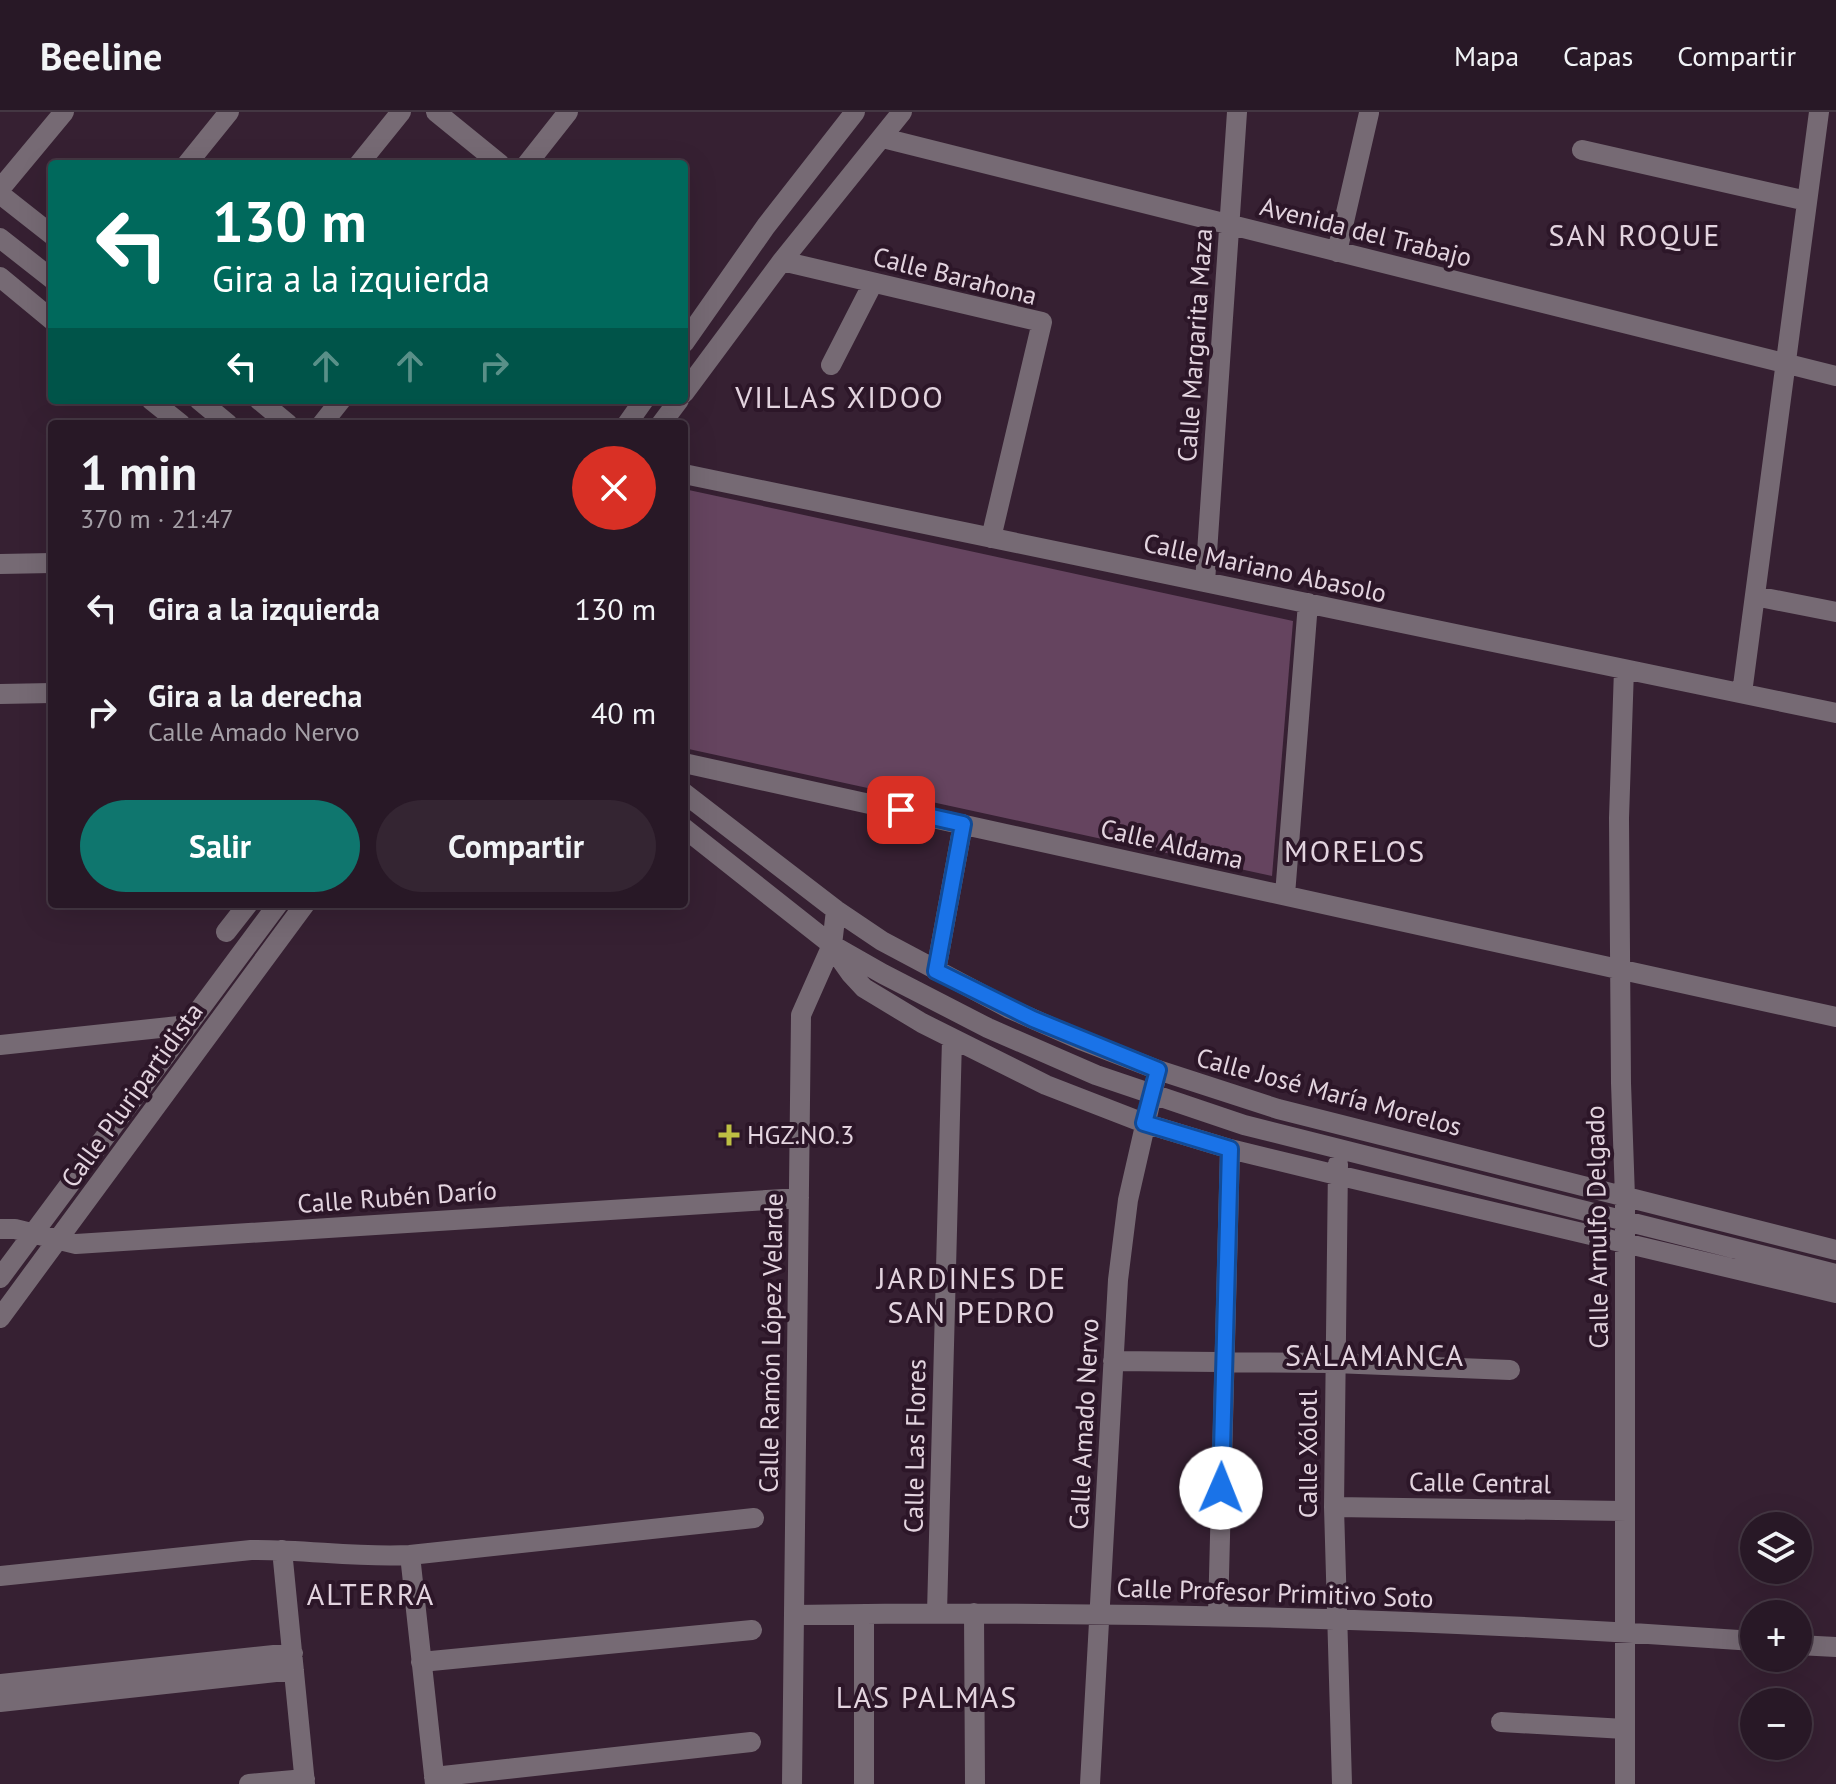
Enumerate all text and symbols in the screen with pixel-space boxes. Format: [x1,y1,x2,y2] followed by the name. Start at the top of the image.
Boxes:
[40,31,162,80] text: Beeline
[1454,37,1519,74] text: Mapa
[1563,37,1633,74] text: Capas
[1677,37,1796,74] text: Compartir
[212,185,367,257] text: 130 m
[1257,189,1475,274] street label: Avenida del Trabajo
[80,192,184,296] icon: left
[1549,215,1721,254] district label: SAN ROQUE
[1170,227,1219,463] street label: Calle Margarita Maza
[870,239,1040,312] street label: Calle Barahona
[212,255,490,302] text: Gira a la izquierda
[220,344,264,388] icon: left
[304,344,348,388] icon: ahead
[388,344,432,388] icon: ahead
[472,344,516,388] icon: right
[734,377,945,416] district label: VILLAS XIDOO
[80,441,197,503] text: 1 min
[572,446,656,530] button: close
[80,502,234,535] text: 370 m · 21:47
[1141,526,1390,609] street label: Calle Mariano Abasolo
[80,586,124,630] icon: left
[148,589,380,628] text: Gira a la izquierda
[575,589,656,628] text: 130 m
[148,676,362,715] text: Gira a la derecha
[80,690,124,734] icon: right
[591,693,656,732] text: 40 m
[148,715,360,748] text: Calle Amado Nervo
[867,776,935,844] pin
[879,788,923,832] icon: arrive
[80,800,360,892] button: Salir
[376,800,656,892] button: Compartir
[1098,811,1247,876] street label: Calle Aldama
[1284,831,1426,870] district label: MORELOS
[53,996,210,1194] street label: Calle Pluripartidista
[1193,1040,1465,1143] street label: Calle José María Morelos
[1578,1105,1615,1349] street label: Calle Arnulfo Delgado
[747,1118,854,1151] place label: HGZ.NO.3
[718,1124,740,1146] marker: HGZ.NO.3
[296,1173,498,1220] street label: Calle Rubén Darío
[751,1193,790,1493] street label: Calle Ramón López Velarde
[875,1258,1067,1331] district label: JARDINES DE SAN PEDRO
[1061,1317,1106,1531] street label: Calle Amado Nervo
[1285,1335,1465,1374] district label: SALAMANCA
[896,1359,933,1533] street label: Calle Las Flores
[1291,1389,1324,1518] street label: Calle Xólotl
[1179,1446,1263,1530] position arrow
[1409,1465,1552,1500] street label: Calle Central
[1740,1512,1812,1760] map controls
[1740,1512,1812,1584] button: layers
[1116,1570,1434,1615] street label: Calle Profesor Primitivo Soto
[307,1574,435,1613] district label: ALTERRA
[1740,1600,1812,1672] button: +
[836,1677,1018,1716] district label: LAS PALMAS
[1740,1688,1812,1760] button: −

